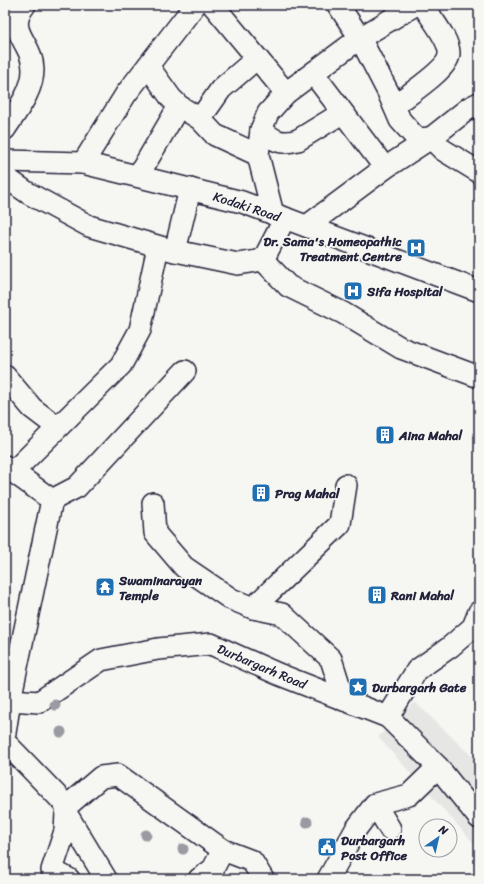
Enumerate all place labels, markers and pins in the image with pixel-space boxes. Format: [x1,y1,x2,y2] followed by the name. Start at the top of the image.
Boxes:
[263,230,402,268] place label: Dr. Sama's Homeopathic Treatment Centre
[405,237,427,259] hospital icon: Dr. Sama's Homeopathic Treatment Centre
[342,280,364,302] hospital icon: Sifa Hospital
[366,280,444,303] place label: Sifa Hospital
[374,424,396,446] building icon: Aina Mahal
[398,424,464,447] place label: Aina Mahal
[250,482,272,504] building icon: Prag Mahal
[275,482,341,505] place label: Prag Mahal
[118,569,203,607] place label: Swaminarayan Temple
[94,576,116,598] temple icon: Swaminarayan Temple
[366,584,388,606] building icon: Rani Mahal
[390,584,455,607] place label: Rani Mahal
[347,676,369,698] place icon: Durbargarh Gate
[372,676,467,699] place label: Durbargarh Gate
[341,829,408,867] place label: Durbargarh Post Office
[316,836,338,858] public building icon: Durbargarh Post Office

